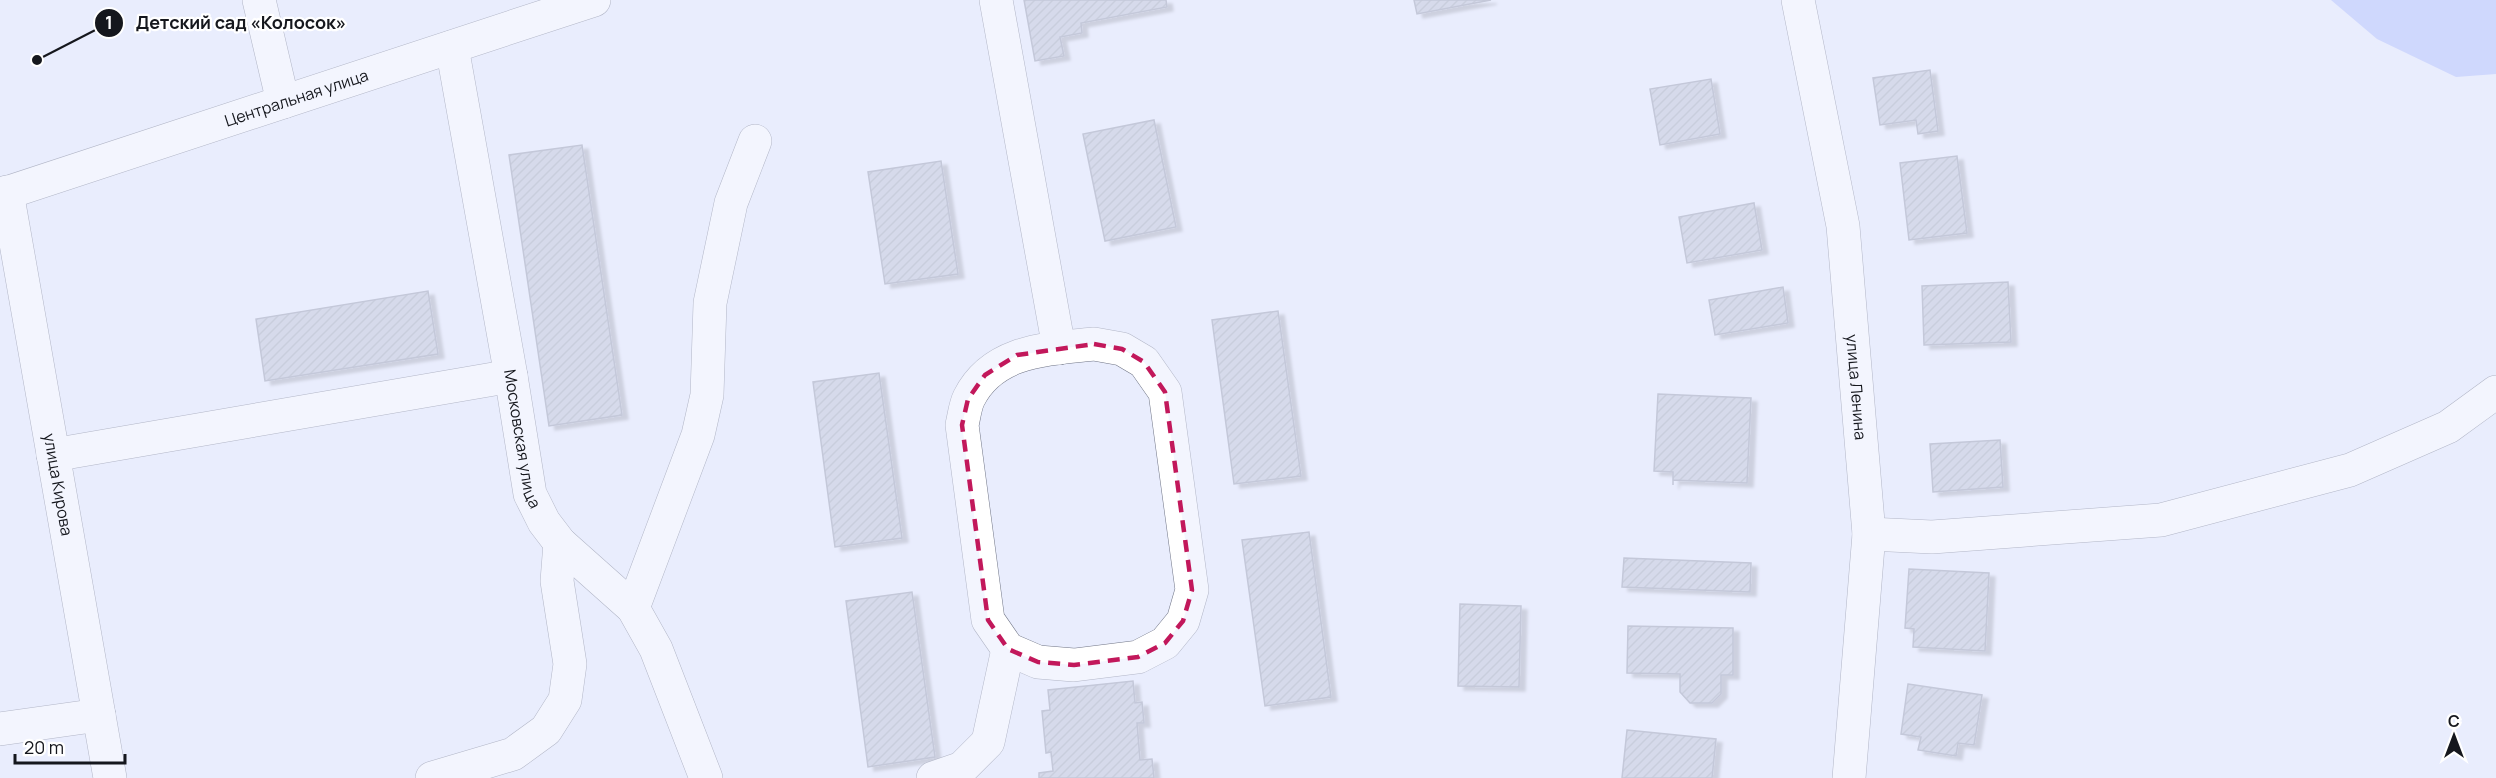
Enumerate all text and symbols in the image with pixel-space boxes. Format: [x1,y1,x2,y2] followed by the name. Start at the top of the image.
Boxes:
[94,5,359,41] callout: Детский сад «Колосок»
[105,10,113,34] text: 1
[136,10,346,34] text: Детский сад «Колосок»
[222,64,371,132] street label: Центральная улица
[1841,333,1872,441] street label: улица Ленина
[499,368,546,512] street label: Московская улица
[39,432,78,537] street label: улица Кирова
[2424,706,2484,766] north arrow
[2448,710,2460,732] text: С
[15,727,124,765] scale bar
[24,735,64,759] text: 20 m

